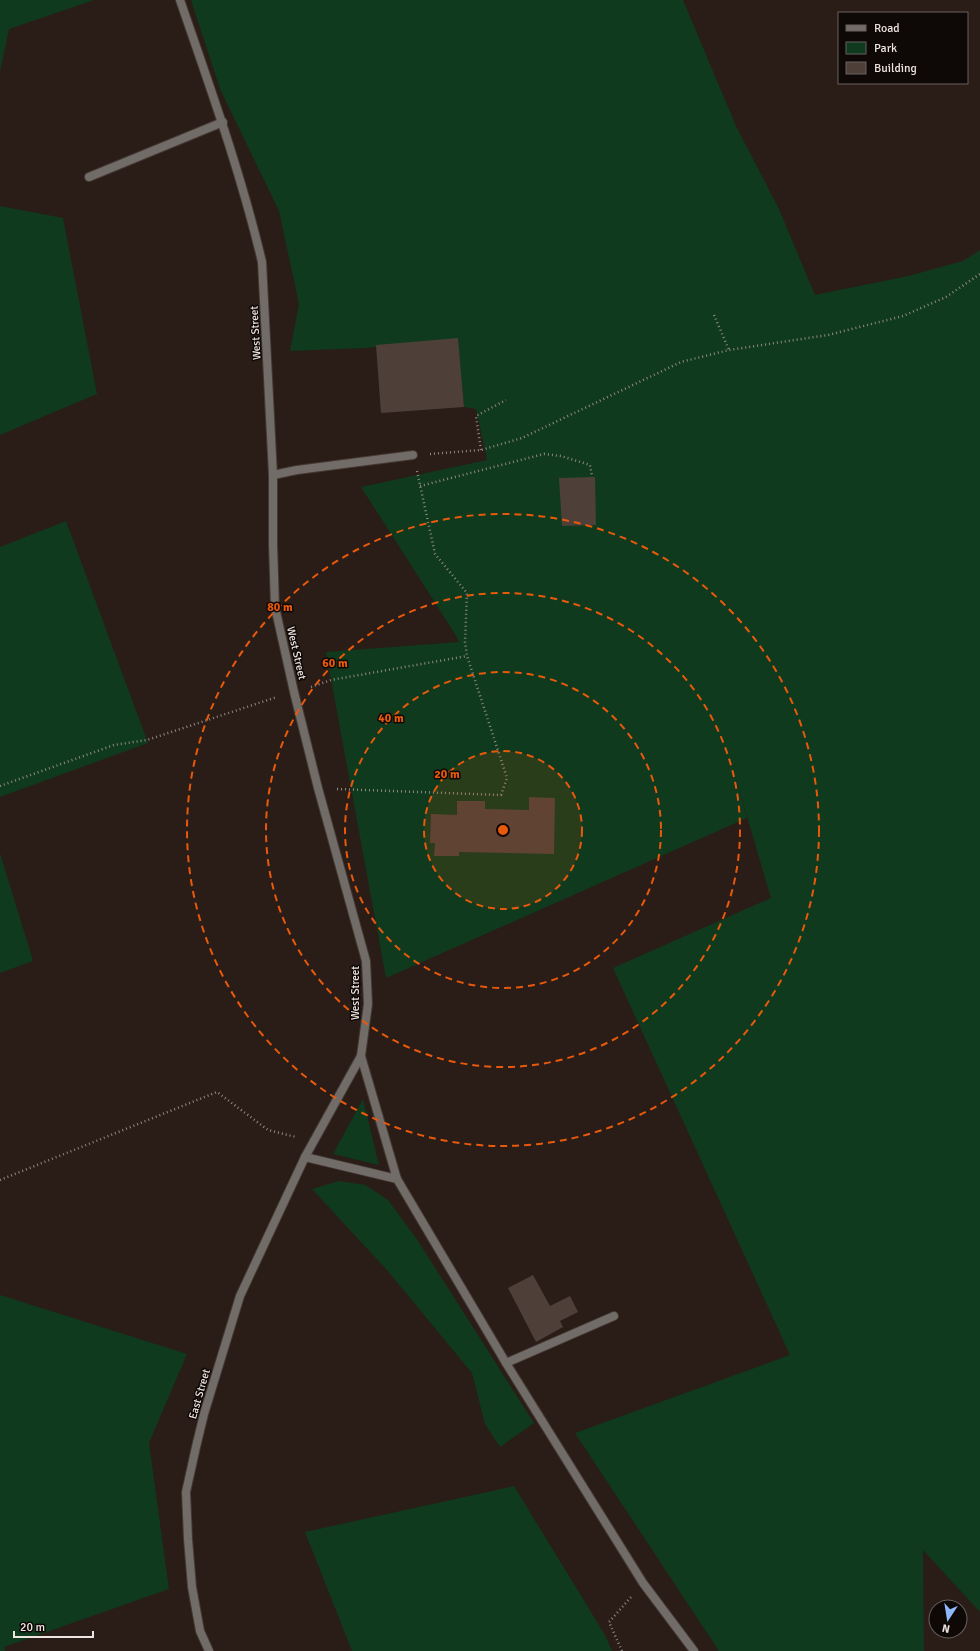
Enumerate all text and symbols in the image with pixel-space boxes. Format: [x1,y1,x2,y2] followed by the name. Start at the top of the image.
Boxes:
[838,12,968,84] legend
[874,21,900,36] text: Road
[874,41,897,56] text: Park
[874,61,917,76] text: Building
[248,305,263,360] street label: West Street
[267,600,293,615] text: 80 m
[284,625,309,681] street label: West Street
[322,656,348,671] text: 60 m
[378,711,404,726] text: 40 m
[434,767,460,782] text: 20 m
[496,823,510,837] centre of rings
[349,966,362,1020] street label: West Street
[186,1367,213,1421] street label: East Street
[928,1599,968,1639] north arrow
[14,1613,93,1639] scale bar
[20,1620,45,1635] text: 20 m
[941,1621,951,1635] text: N

